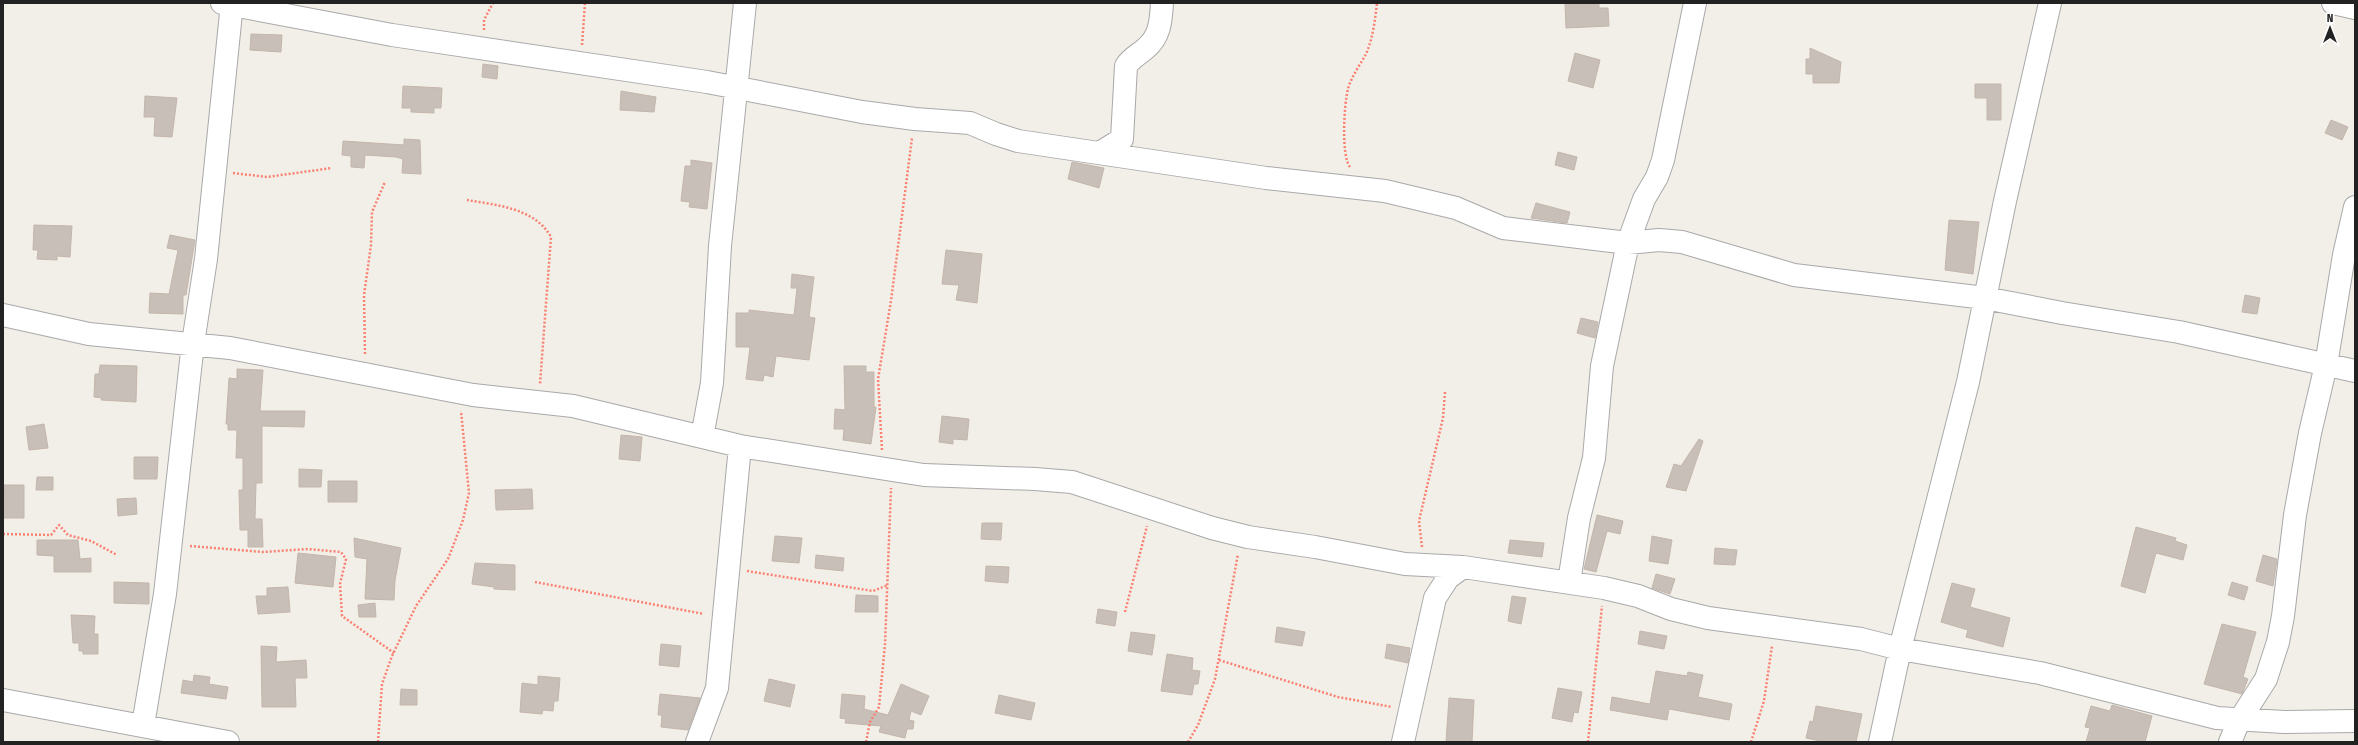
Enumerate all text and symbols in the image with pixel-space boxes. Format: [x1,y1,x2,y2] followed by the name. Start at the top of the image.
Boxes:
[2310,8,2350,48] north arrow
[2327,12,2333,25] text: N

